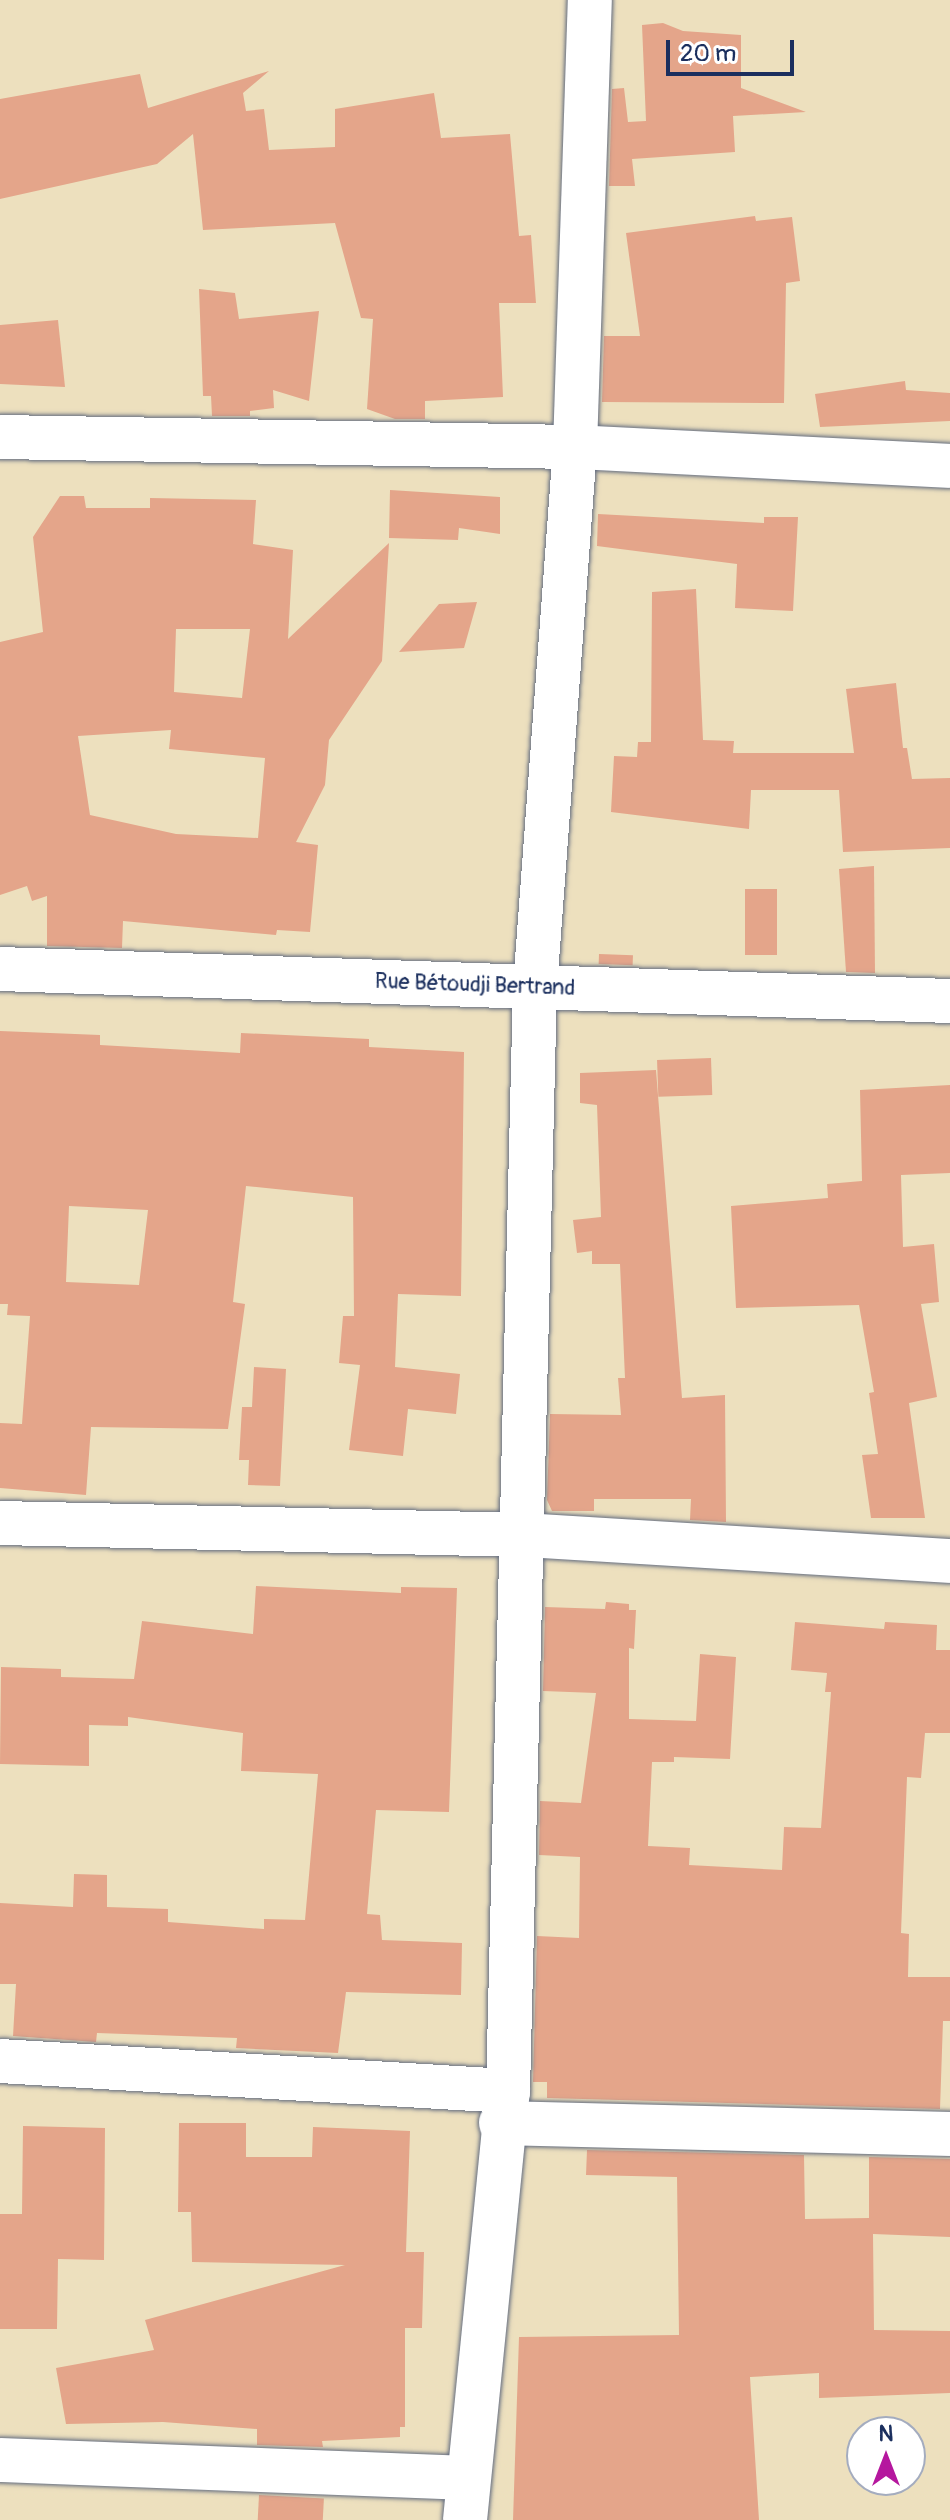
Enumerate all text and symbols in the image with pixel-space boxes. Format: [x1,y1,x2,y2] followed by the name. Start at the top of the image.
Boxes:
[670,24,798,74] scale bar
[680,39,736,68] text: 20 m
[374,968,576,1002] street label: Rue Bétoudji Bertrand
[846,2416,926,2496] north arrow
[879,2420,893,2448] text: N

